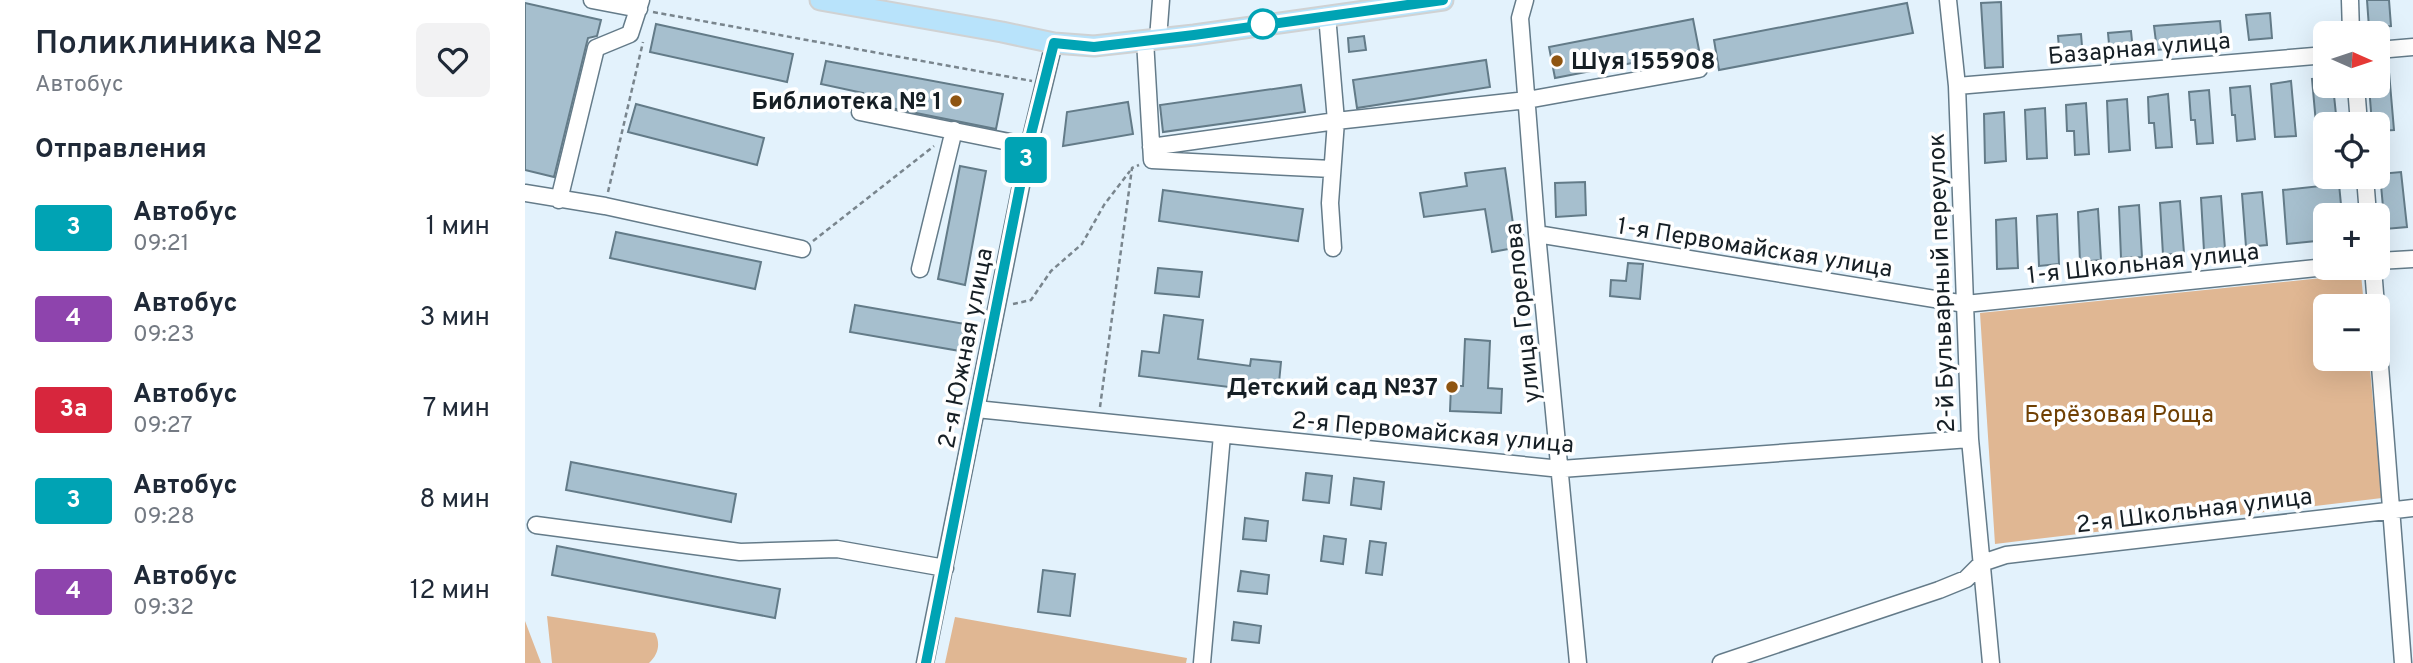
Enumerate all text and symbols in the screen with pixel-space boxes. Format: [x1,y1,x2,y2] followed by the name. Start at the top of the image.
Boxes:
[1248,9,1278,39] unlabelled marker
[2313,21,2391,98] north arrow
[2313,21,2390,371] map controls
[416,23,490,97] button: heart
[35,24,323,66] text: Поликлиника №2
[2047,27,2232,73] street label: Базарная улица
[1571,48,1716,78] place label: Шуя 155908
[1549,53,1565,69] marker: Шуя 155908
[35,71,123,100] text: Автобус
[752,88,942,118] place label: Библиотека № 1
[948,93,964,109] marker: Библиотека № 1
[2313,112,2390,189] button: locate
[1923,133,1963,433] street label: 2-й Бульварный переулок
[35,134,207,167] text: Отправления
[1003,137,1049,183] line badge: 3
[1019,145,1033,175] text: 3
[133,197,238,230] text: Автобус
[2313,203,2390,280] button: +
[426,211,490,244] text: 1 мин
[1615,212,1895,286] street label: 1-я Первомайская улица
[66,213,81,243] text: 3
[1500,221,1548,404] street label: улица Горелова
[133,230,189,259] text: 09:21
[2026,238,2261,292] street label: 1-я Школьная улица
[933,246,1001,451] street label: 2-я Южная улица
[133,288,238,321] text: Автобус
[2313,294,2390,371] button: −
[420,302,490,335] text: 3 мин
[66,304,81,334] text: 4
[133,321,195,350] text: 09:23
[1227,374,1438,404] place label: Детский сад №37
[133,379,238,412] text: Автобус
[1444,379,1460,395] marker: Детский сад №37
[423,393,490,426] text: 7 мин
[60,395,87,425] text: 3а
[2024,401,2214,431] park label: Берёзовая Роща
[1290,407,1575,461] street label: 2-я Первомайская улица
[133,412,193,441] text: 09:27
[133,470,238,503] text: Автобус
[2074,483,2314,541] street label: 2-я Школьная улица
[419,484,490,517] text: 8 мин
[66,486,81,516] text: 3
[133,503,195,532] text: 09:28
[133,561,238,594] text: Автобус
[410,575,490,608] text: 12 мин
[66,577,81,607] text: 4
[133,594,194,623] text: 09:32

